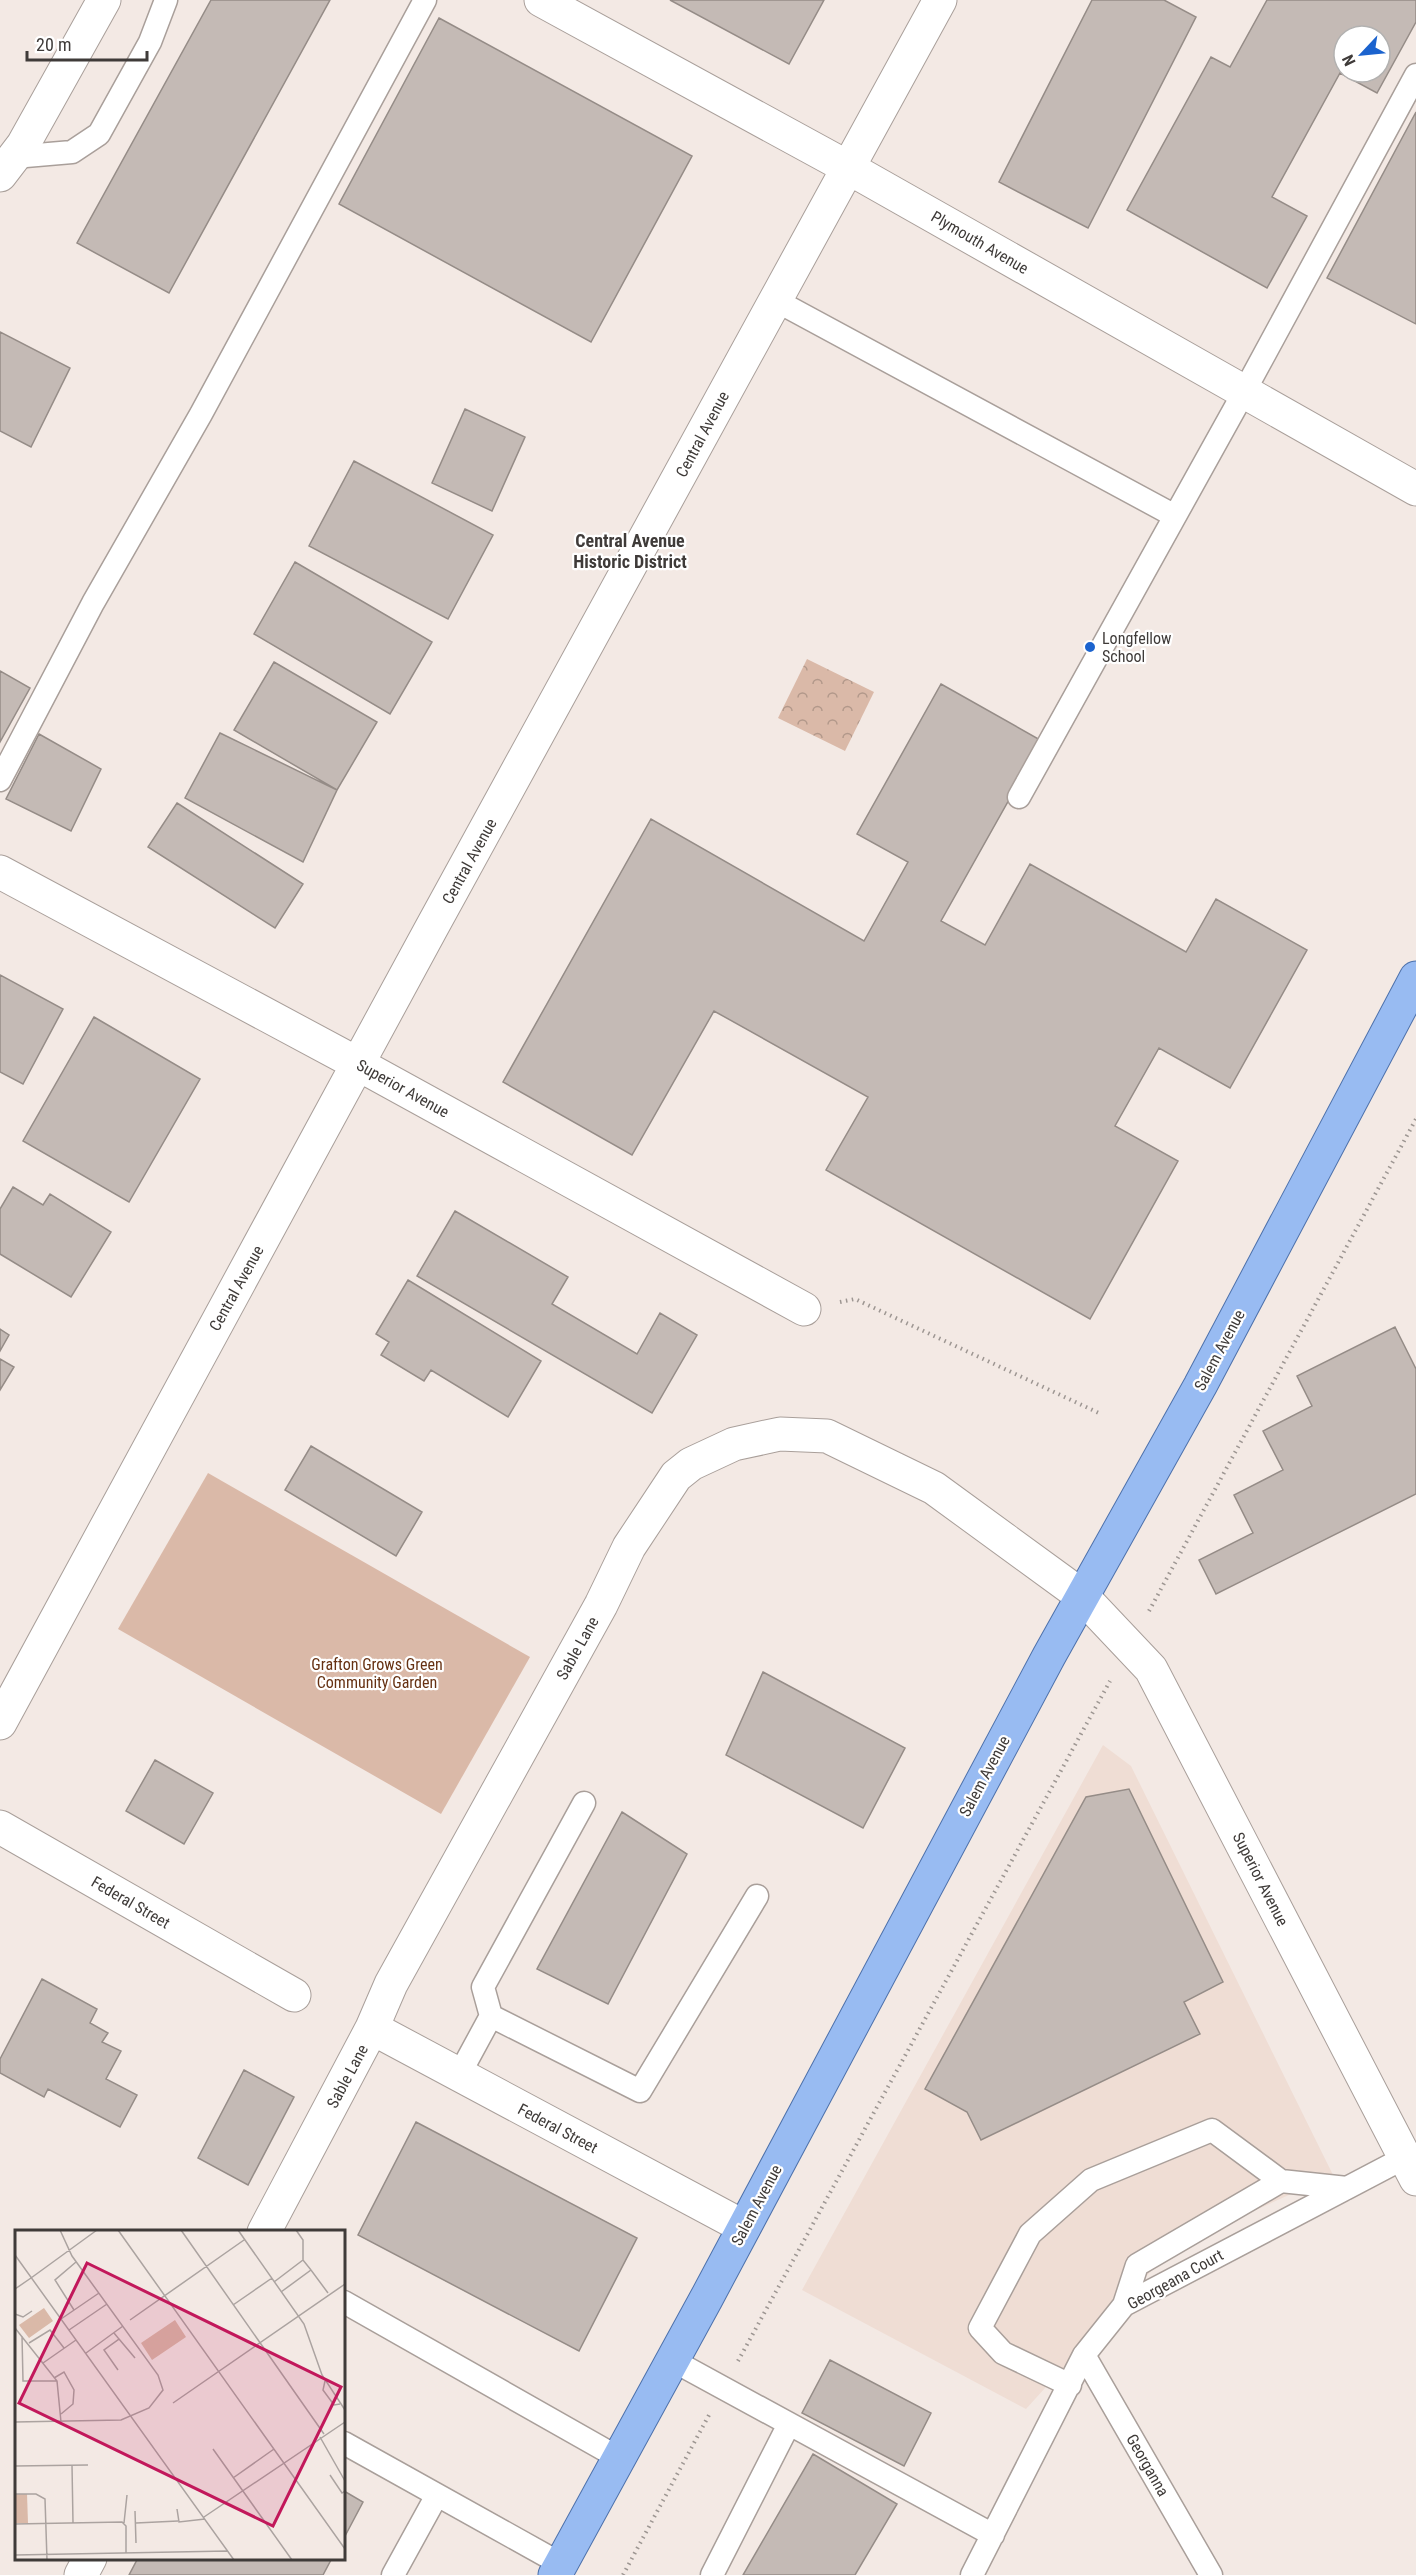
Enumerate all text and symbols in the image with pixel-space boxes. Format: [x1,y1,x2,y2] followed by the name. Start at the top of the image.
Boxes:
[27,24,147,62] scale bar
[1332,24,1392,84] north arrow
[36,34,71,55] text: 20 m
[1338,52,1360,69] text: N
[928,207,1032,278] street label: Plymouth Avenue
[672,388,733,480] street label: Central Avenue
[573,530,687,572] district label: Central Avenue Historic District
[1102,629,1171,666] place label: Longfellow School
[1083,640,1097,654] marker: Longfellow School
[438,815,501,907] street label: Central Avenue
[353,1055,452,1122] street label: Superior Avenue
[205,1242,268,1334] street label: Central Avenue
[1190,1307,1249,1394] street label: Salem Avenue
[552,1613,603,1683] street label: Sable Lane
[311,1655,443,1692] park label: Grafton Grows Green Community Garden
[955,1733,1014,1820] street label: Salem Avenue
[1229,1829,1292,1929] street label: Superior Avenue
[88,1872,174,1933] street label: Federal Street
[323,2041,372,2111] street label: Sable Lane
[515,2100,601,2158] street label: Federal Street
[727,2162,786,2249] street label: Salem Avenue
[15,2230,345,2560] inset map
[1124,2245,1227,2314] street label: Georgeana Court
[1122,2431,1173,2500] street label: Georganna

